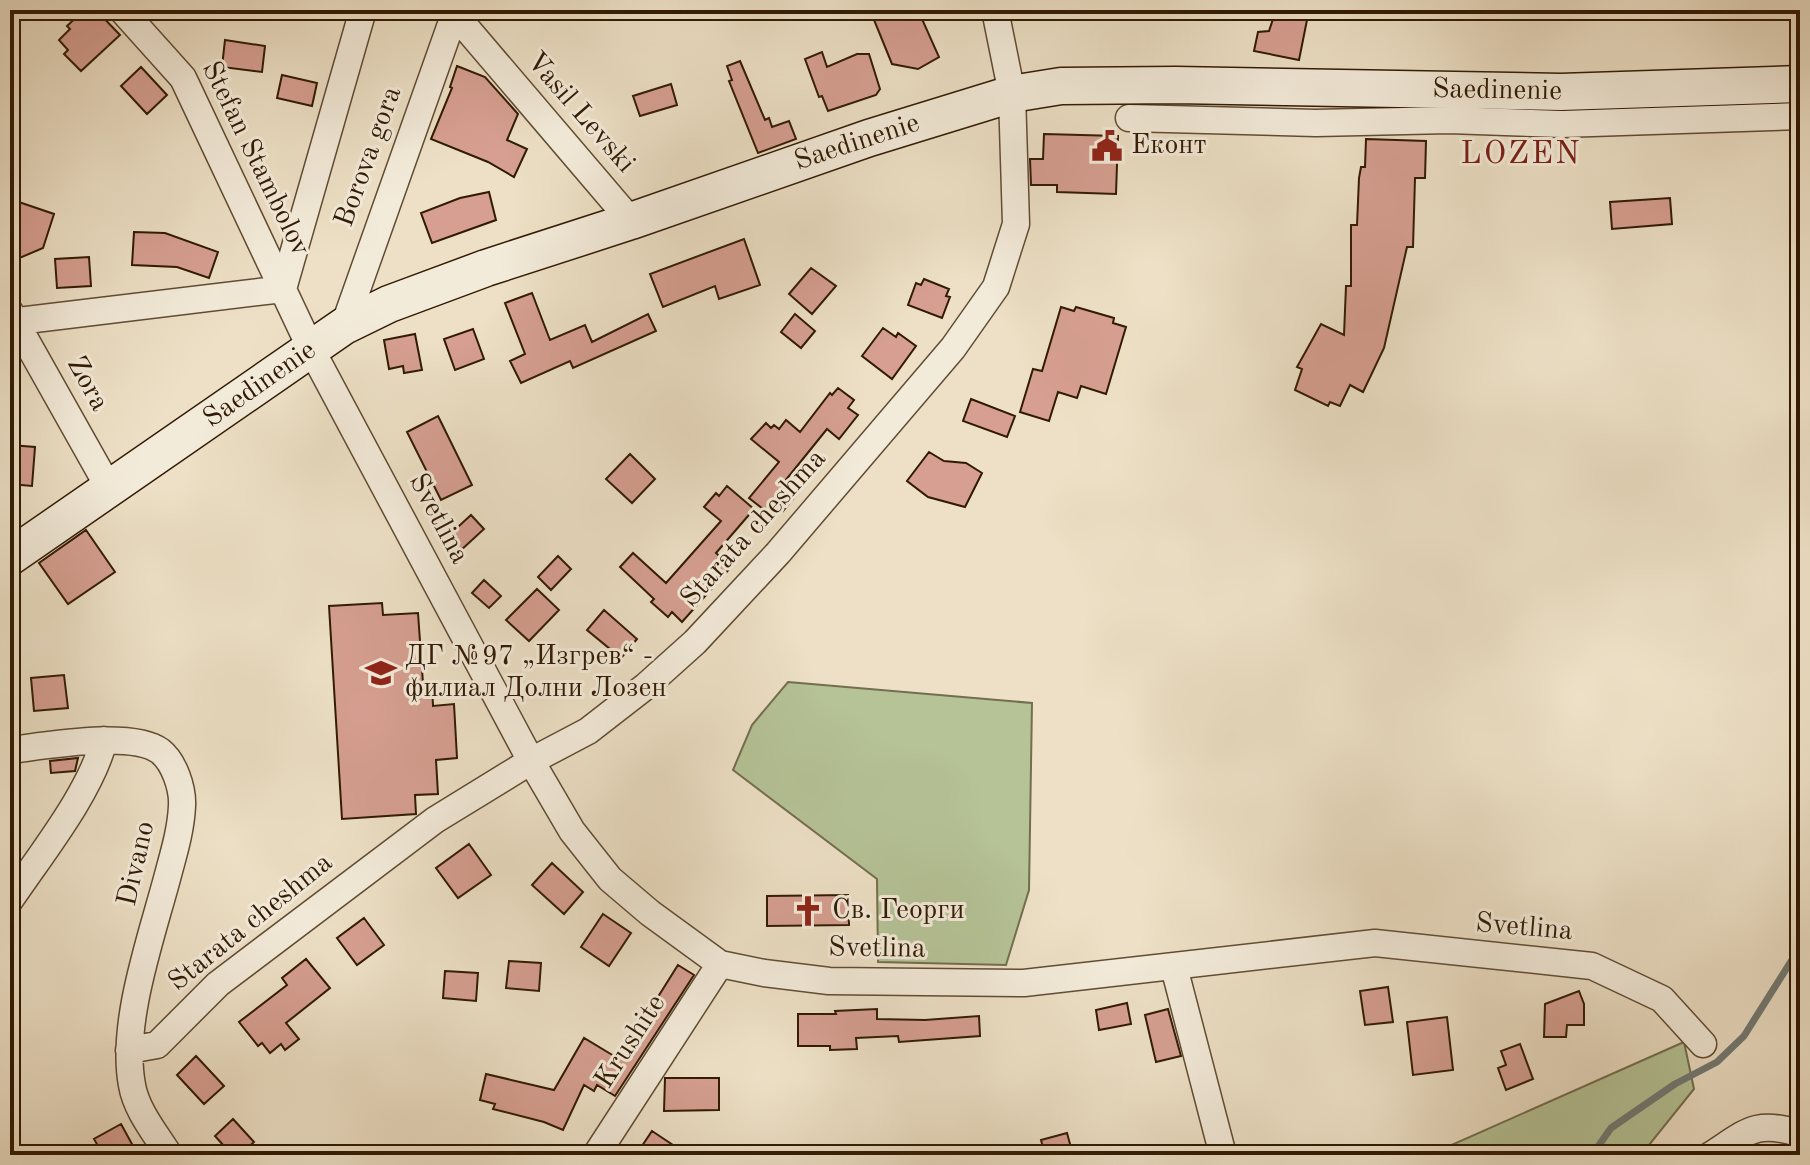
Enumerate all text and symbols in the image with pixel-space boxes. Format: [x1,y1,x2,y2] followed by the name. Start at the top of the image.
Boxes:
[521,48,639,178] street label: Vasil Levski
[196,57,314,261] street label: Stefan Stambolov
[1432,76,1562,106] street label: Saedinenie
[331,83,407,231] street label: Borova gora
[791,110,923,176] street label: Saedinenie
[1090,129,1124,163] public building icon: Еконт
[1131,132,1207,160] place label: Еконт
[1460,139,1582,171] district label: LOZEN
[199,336,321,434] street label: Saedinenie
[61,352,113,416] street label: Zora
[676,445,832,613] street label: Starata cheshma
[403,469,473,569] street label: Svetlina
[405,643,667,703] place label: ДГ №97 „Изгрев“ - филиал Долни Лозен
[364,656,398,690] school or university icon: ДГ №97 „Изгрев“ - филиал Долни Лозен
[114,819,160,909] street label: Divano
[164,849,338,997] street label: Starata cheshma
[791,894,825,928] church icon: Св. Георги
[832,897,965,925] place label: Св. Георги
[1474,910,1574,946] street label: Svetlina
[828,934,926,964] street label: Svetlina
[591,990,671,1094] street label: Krushite

